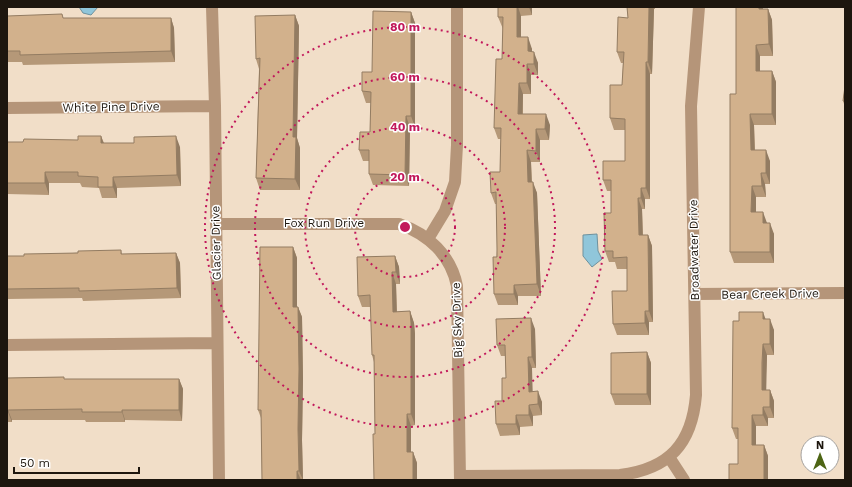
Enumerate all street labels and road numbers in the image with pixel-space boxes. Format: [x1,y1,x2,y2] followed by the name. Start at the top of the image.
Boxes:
[62,99,160,115] street label: White Pine Drive
[686,199,702,301] street label: Broadwater Drive
[208,206,224,280] street label: Glacier Drive
[284,216,364,230] street label: Fox Run Drive
[449,282,465,358] street label: Big Sky Drive
[721,286,819,302] street label: Bear Creek Drive

